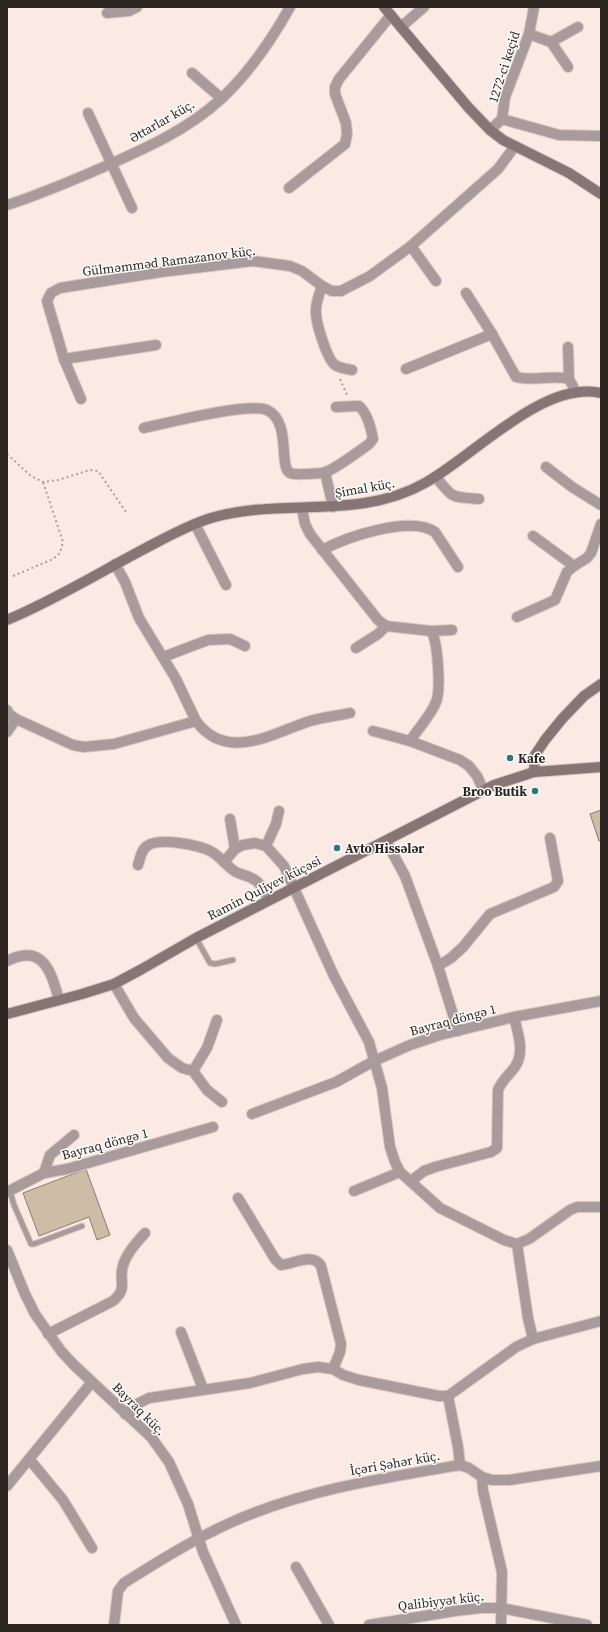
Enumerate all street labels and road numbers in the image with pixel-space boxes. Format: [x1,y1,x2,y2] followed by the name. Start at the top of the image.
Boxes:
[484,28,524,105] street label: 1272-ci keçid
[126,95,198,147] street label: Əttarlar küç.
[81,242,257,280] street label: Gülməmməd Ramazanov küç.
[334,474,396,502] street label: Şimal küç.
[204,852,324,924] street label: Ramin Quliyev küçəsi
[408,1000,498,1040] street label: Bayraq döngə 1
[60,1124,150,1164] street label: Bayraq döngə 1
[109,1379,169,1439] street label: Bayraq küç.
[349,1447,441,1479] street label: İçəri Şəhər küç.
[397,1587,485,1615] street label: Qalibiyyət küç.

